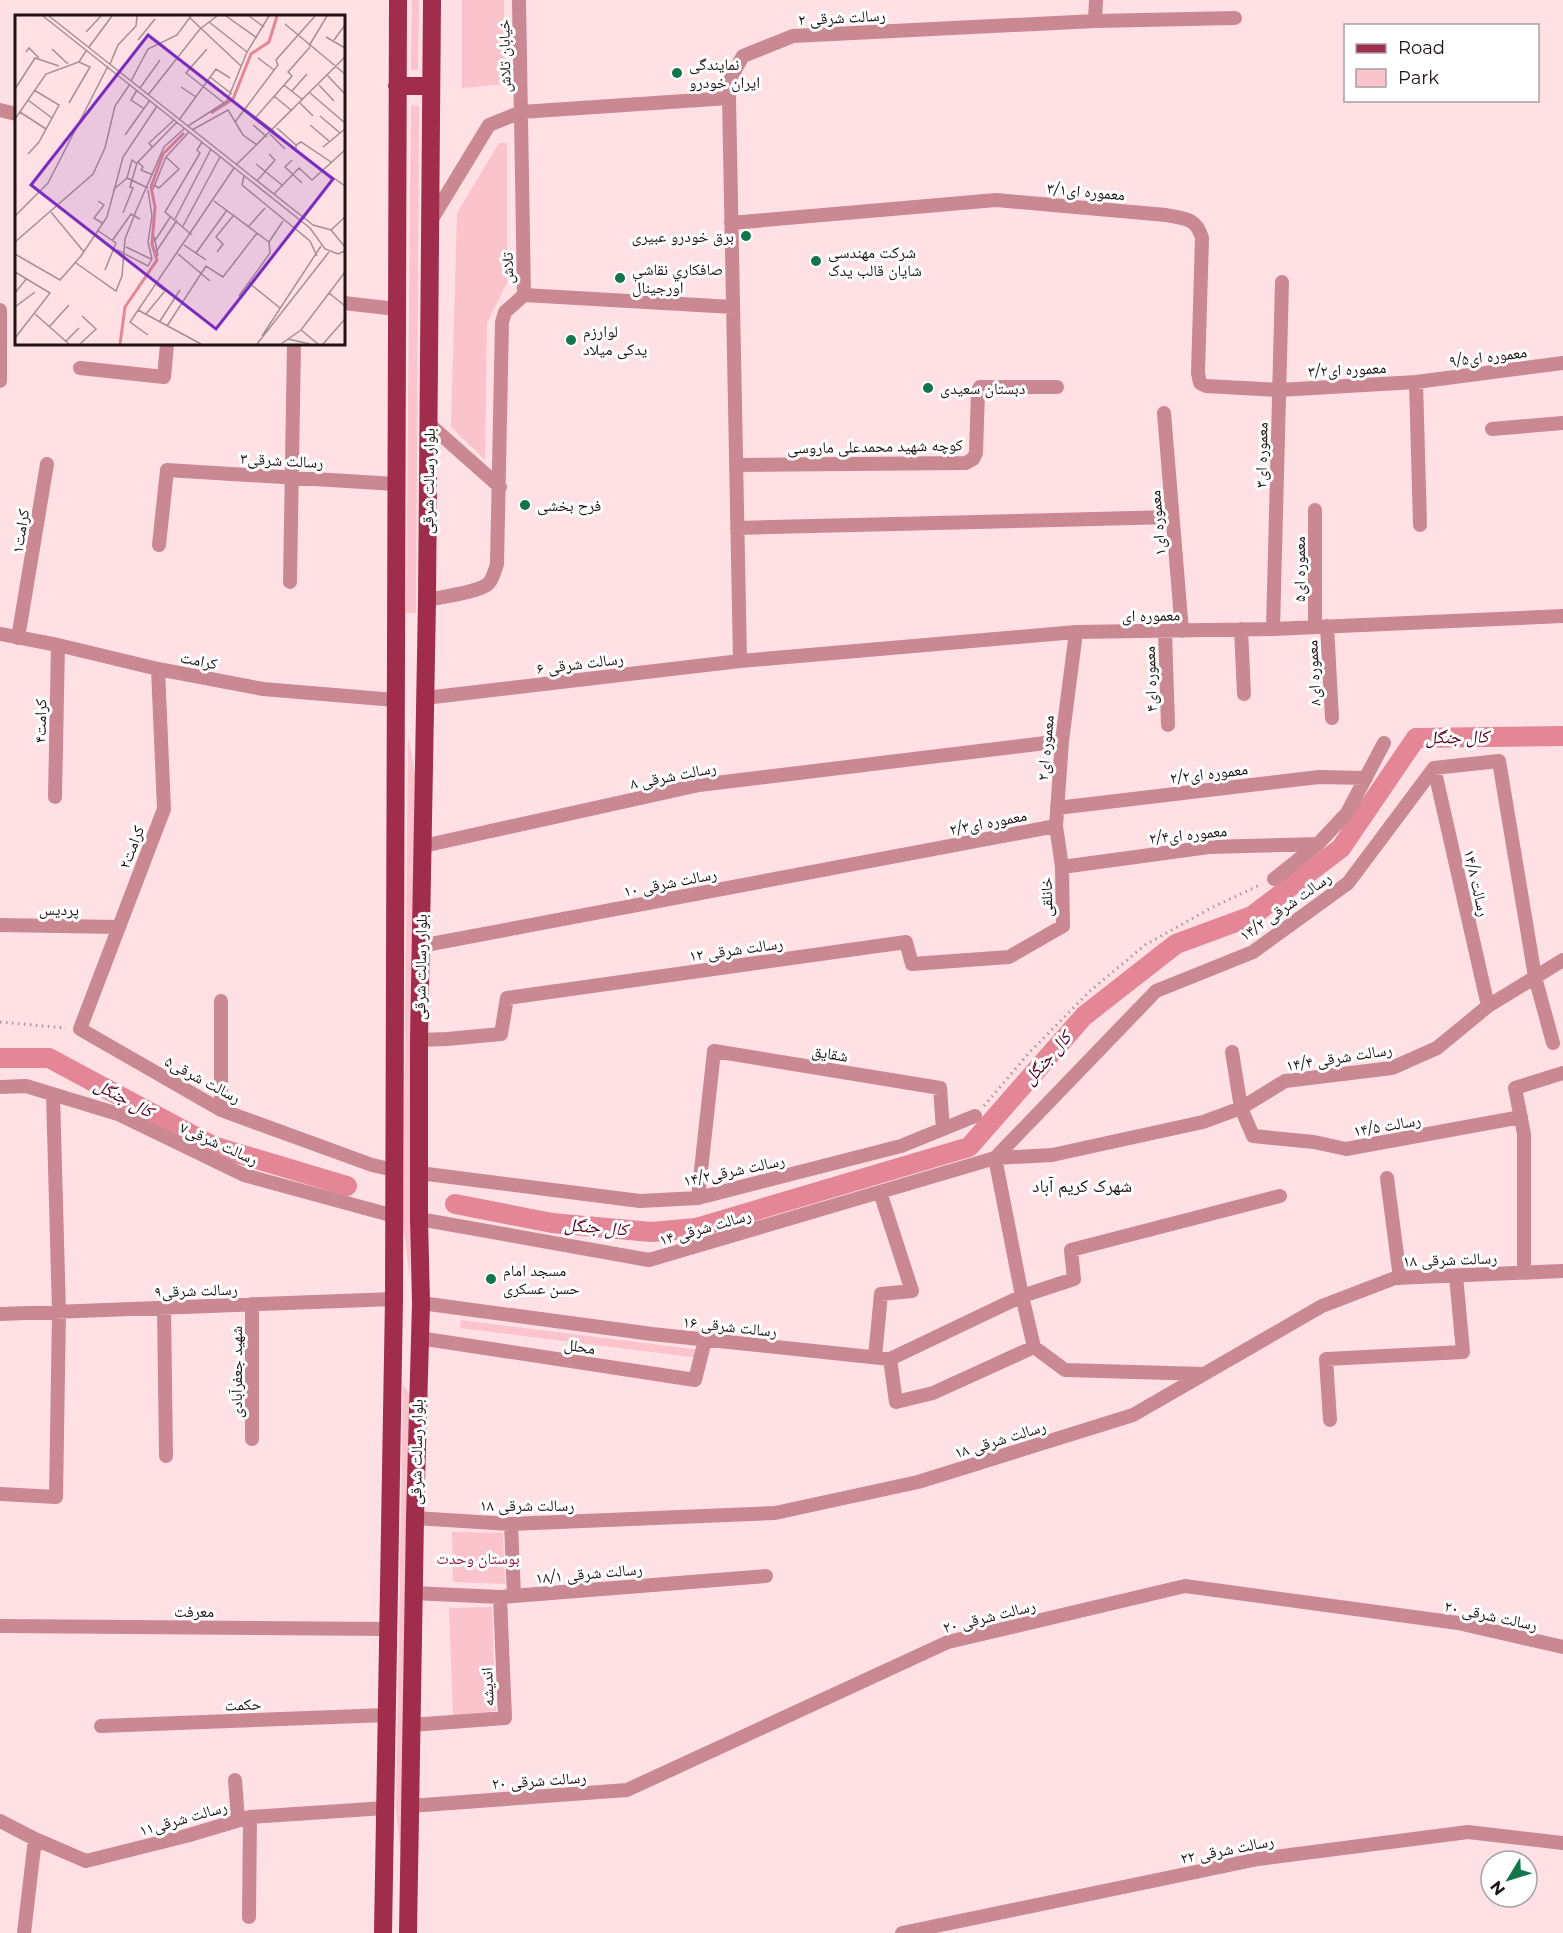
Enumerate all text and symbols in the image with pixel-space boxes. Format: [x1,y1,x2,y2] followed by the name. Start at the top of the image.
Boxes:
[798,6,886,30] street label: رسالت شرقی ۲
[15,15,345,345] inset map
[494,19,516,93] street label: خیابان تلاش
[1344,24,1539,102] legend
[1398,37,1445,59] text: Road
[689,55,760,93] place label: نمایندگی ایران خودرو
[670,66,684,80] marker: نمایندگی ایران خودرو
[1398,67,1439,89] text: Park
[1046,179,1126,205] street label: معموره ای۳/۱
[632,227,734,247] place label: برق خودرو عبیری
[739,229,753,243] marker: برق خودرو عبیری
[828,243,922,281] place label: شرکت مهندسی شایان قالب یدک
[498,252,518,284] street label: تلاش
[809,254,823,268] marker: شرکت مهندسی شایان قالب یدک
[632,260,723,298] place label: صافكاري نقاشي اورجينال
[613,271,627,285] marker: صافكاري نقاشي اورجينال
[583,322,647,360] place label: لوارزم یدکی میلاد
[564,333,578,347] marker: لوارزم یدکی میلاد
[1448,342,1528,372] street label: معموره ای۹/۵
[1307,358,1387,382] street label: معموره ای۳/۲
[940,379,1025,399] place label: دبستان سعیدی
[921,381,935,395] marker: دبستان سعیدی
[1251,422,1273,488] street label: معموره ای۳
[418,428,440,534] street label: بلوار رسالت شرقی
[787,435,963,459] street label: کوچه شهید محمدعلی ماروسی
[240,449,324,473] street label: رسالت شرقی۳
[1145,489,1171,557] street label: معموره ای۱
[537,496,601,516] place label: فرح بخشی
[518,498,532,512] marker: فرح بخشی
[8,507,33,555] street label: کرامت۱
[1290,536,1310,602] street label: معموره ای۵
[1122,605,1180,627] street label: معموره ای
[1302,640,1326,706] street label: معموره ای۸
[1140,646,1162,712] street label: معموره ای۴
[179,648,219,673] street label: کرامت
[535,649,625,679] street label: رسالت شرقی ۶
[31,698,50,743] street label: کرامت۴
[1033,714,1059,782] street label: معموره ای۲
[1425,725,1492,749] water label: کال جنگل
[628,758,718,794] street label: رسالت شرقی ۸
[1169,759,1249,789] street label: معموره ای۲/۲
[948,806,1029,840] street label: معموره ای۲/۳
[1148,821,1228,849] street label: معموره ای۲/۴
[115,823,148,871] street label: کرامت۲
[1460,848,1493,919] street label: رسالت ۱۴/۸
[622,864,719,902] street label: رسالت شرقی ۱۰
[1236,868,1335,946] street label: رسالت شرقی ۱۴/۲
[1037,877,1057,917] street label: خانلقی
[39,900,80,920] street label: پردیس
[410,914,432,1020] street label: بلوار رسالت شرقی
[688,933,784,966] street label: رسالت شرقی ۱۲
[1018,1024,1078,1089] water label: کال جنگل
[1285,1040,1394,1076] street label: رسالت شرقی ۱۴/۴
[810,1041,849,1067] street label: شقایق
[161,1051,244,1108] street label: رسالت شرقی۵
[91,1073,160,1124] water label: کال جنگل
[1352,1110,1422,1141] street label: رسالت ۱۴/۵
[176,1118,261,1170] street label: رسالت شرقی۷
[682,1150,787,1191] street label: رسالت شرقی۱۴/۲
[1032,1175,1132,1198] district label: شهرک کریم آباد
[657,1205,754,1251] street label: رسالت شرقی ۱۴
[564,1213,632,1241] water label: کال جنگل
[1402,1248,1498,1272] street label: رسالت شرقی ۱۸
[503,1261,580,1299] place label: مسجد امام حسن عسکری
[484,1272,498,1286] marker: مسجد امام حسن عسکری
[154,1280,238,1302] street label: رسالت شرقی۹
[682,1312,778,1342] street label: رسالت شرقی ۱۶
[227,1326,247,1418] street label: شهید جعفرآبادی
[563,1335,597,1359] street label: محلل
[406,1399,428,1505] street label: بلوار رسالت شرقی
[952,1417,1048,1463] street label: رسالت شرقی ۱۸
[480,1496,574,1516] street label: رسالت شرقی ۱۸
[436,1549,520,1569] park label: بوستان وحدت
[535,1559,643,1589] street label: رسالت شرقی ۱۸/۱
[941,1596,1038,1638] street label: رسالت شرقی ۲۰
[1442,1596,1539,1636] street label: رسالت شرقی ۲۰
[174,1602,214,1621] street label: معرفت
[477,1667,498,1707] street label: اندیشه
[224,1694,262,1715] street label: حکمت
[491,1768,587,1794] street label: رسالت شرقی ۲۰
[137,1797,230,1841] street label: رسالت شرقی۱۱
[1179,1831,1276,1869] street label: رسالت شرقی ۲۲
[1479,1849,1539,1909] north arrow
[1486,1877,1509,1899] text: N

